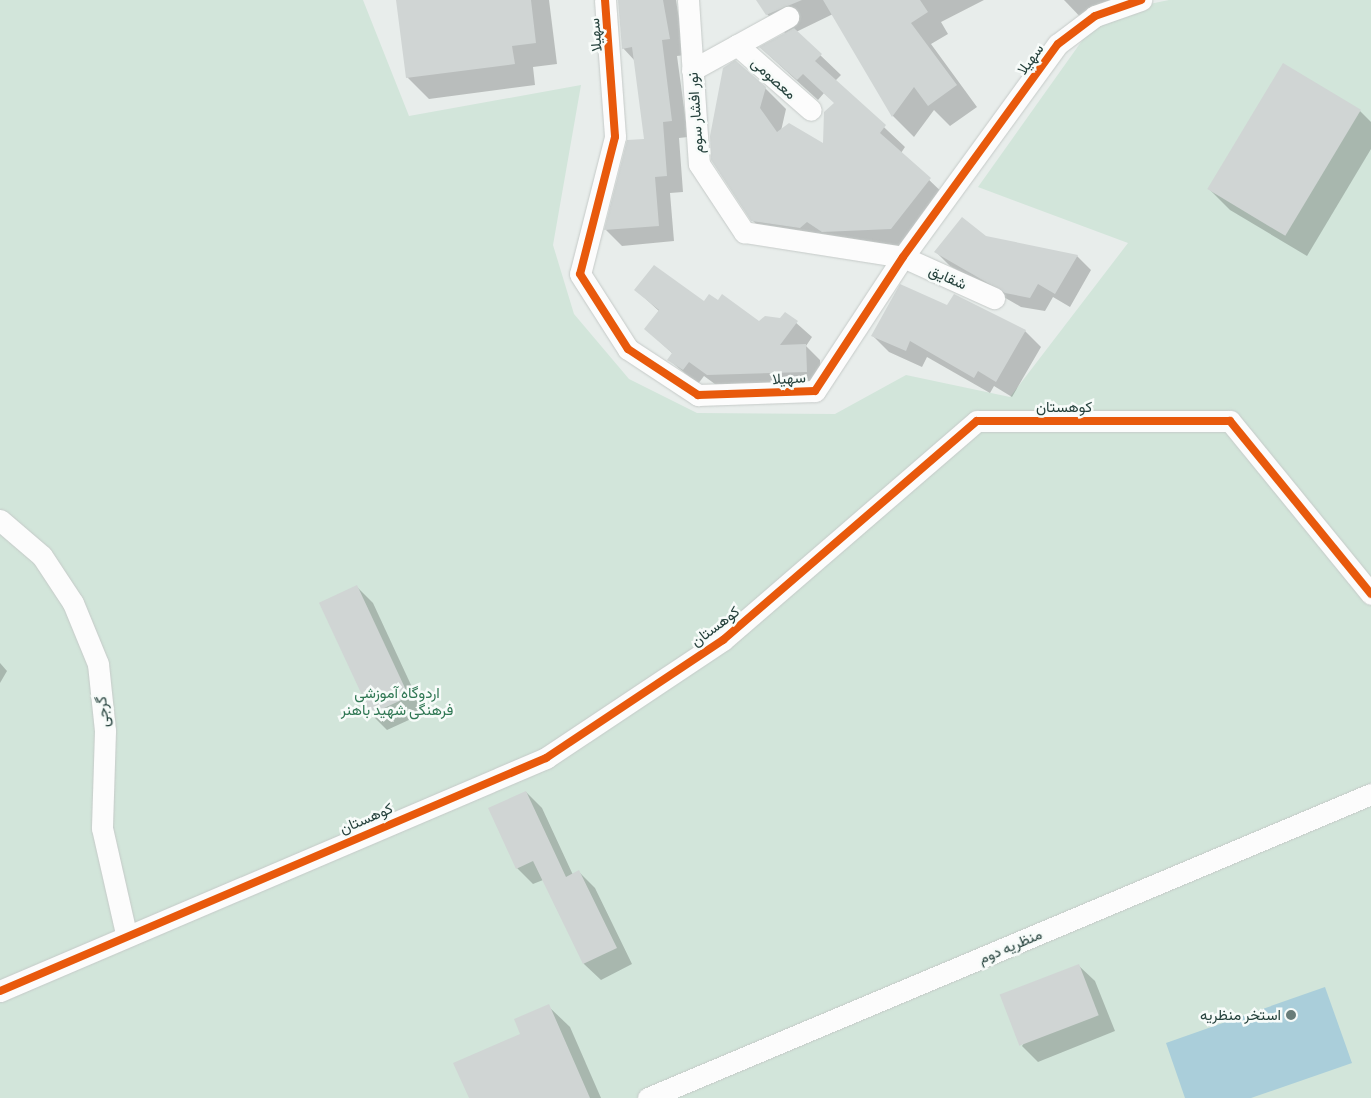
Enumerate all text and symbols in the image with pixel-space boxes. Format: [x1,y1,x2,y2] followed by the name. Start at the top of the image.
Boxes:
[585,17,605,53] street label: سهیلا
[1013,40,1047,78] street label: سهیلا
[748,53,800,103] street label: معصومی
[683,72,707,154] street label: نور افشار سوم
[926,261,970,293] street label: شقایق
[772,368,806,388] street label: سهیلا
[1036,398,1092,416] street label: کوهستان
[687,602,743,650] street label: کوهستان
[341,683,453,718] park label: اردوگاه آموزشی فرهنگی شهید باهنر
[92,696,112,728] street label: گرجی
[337,799,395,837] street label: کوهستان
[976,925,1044,967] street label: منظریه دوم
[1200,1006,1281,1024] place label: استخر منظریه
[1285,1009,1297,1021] marker: استخر منظریه

